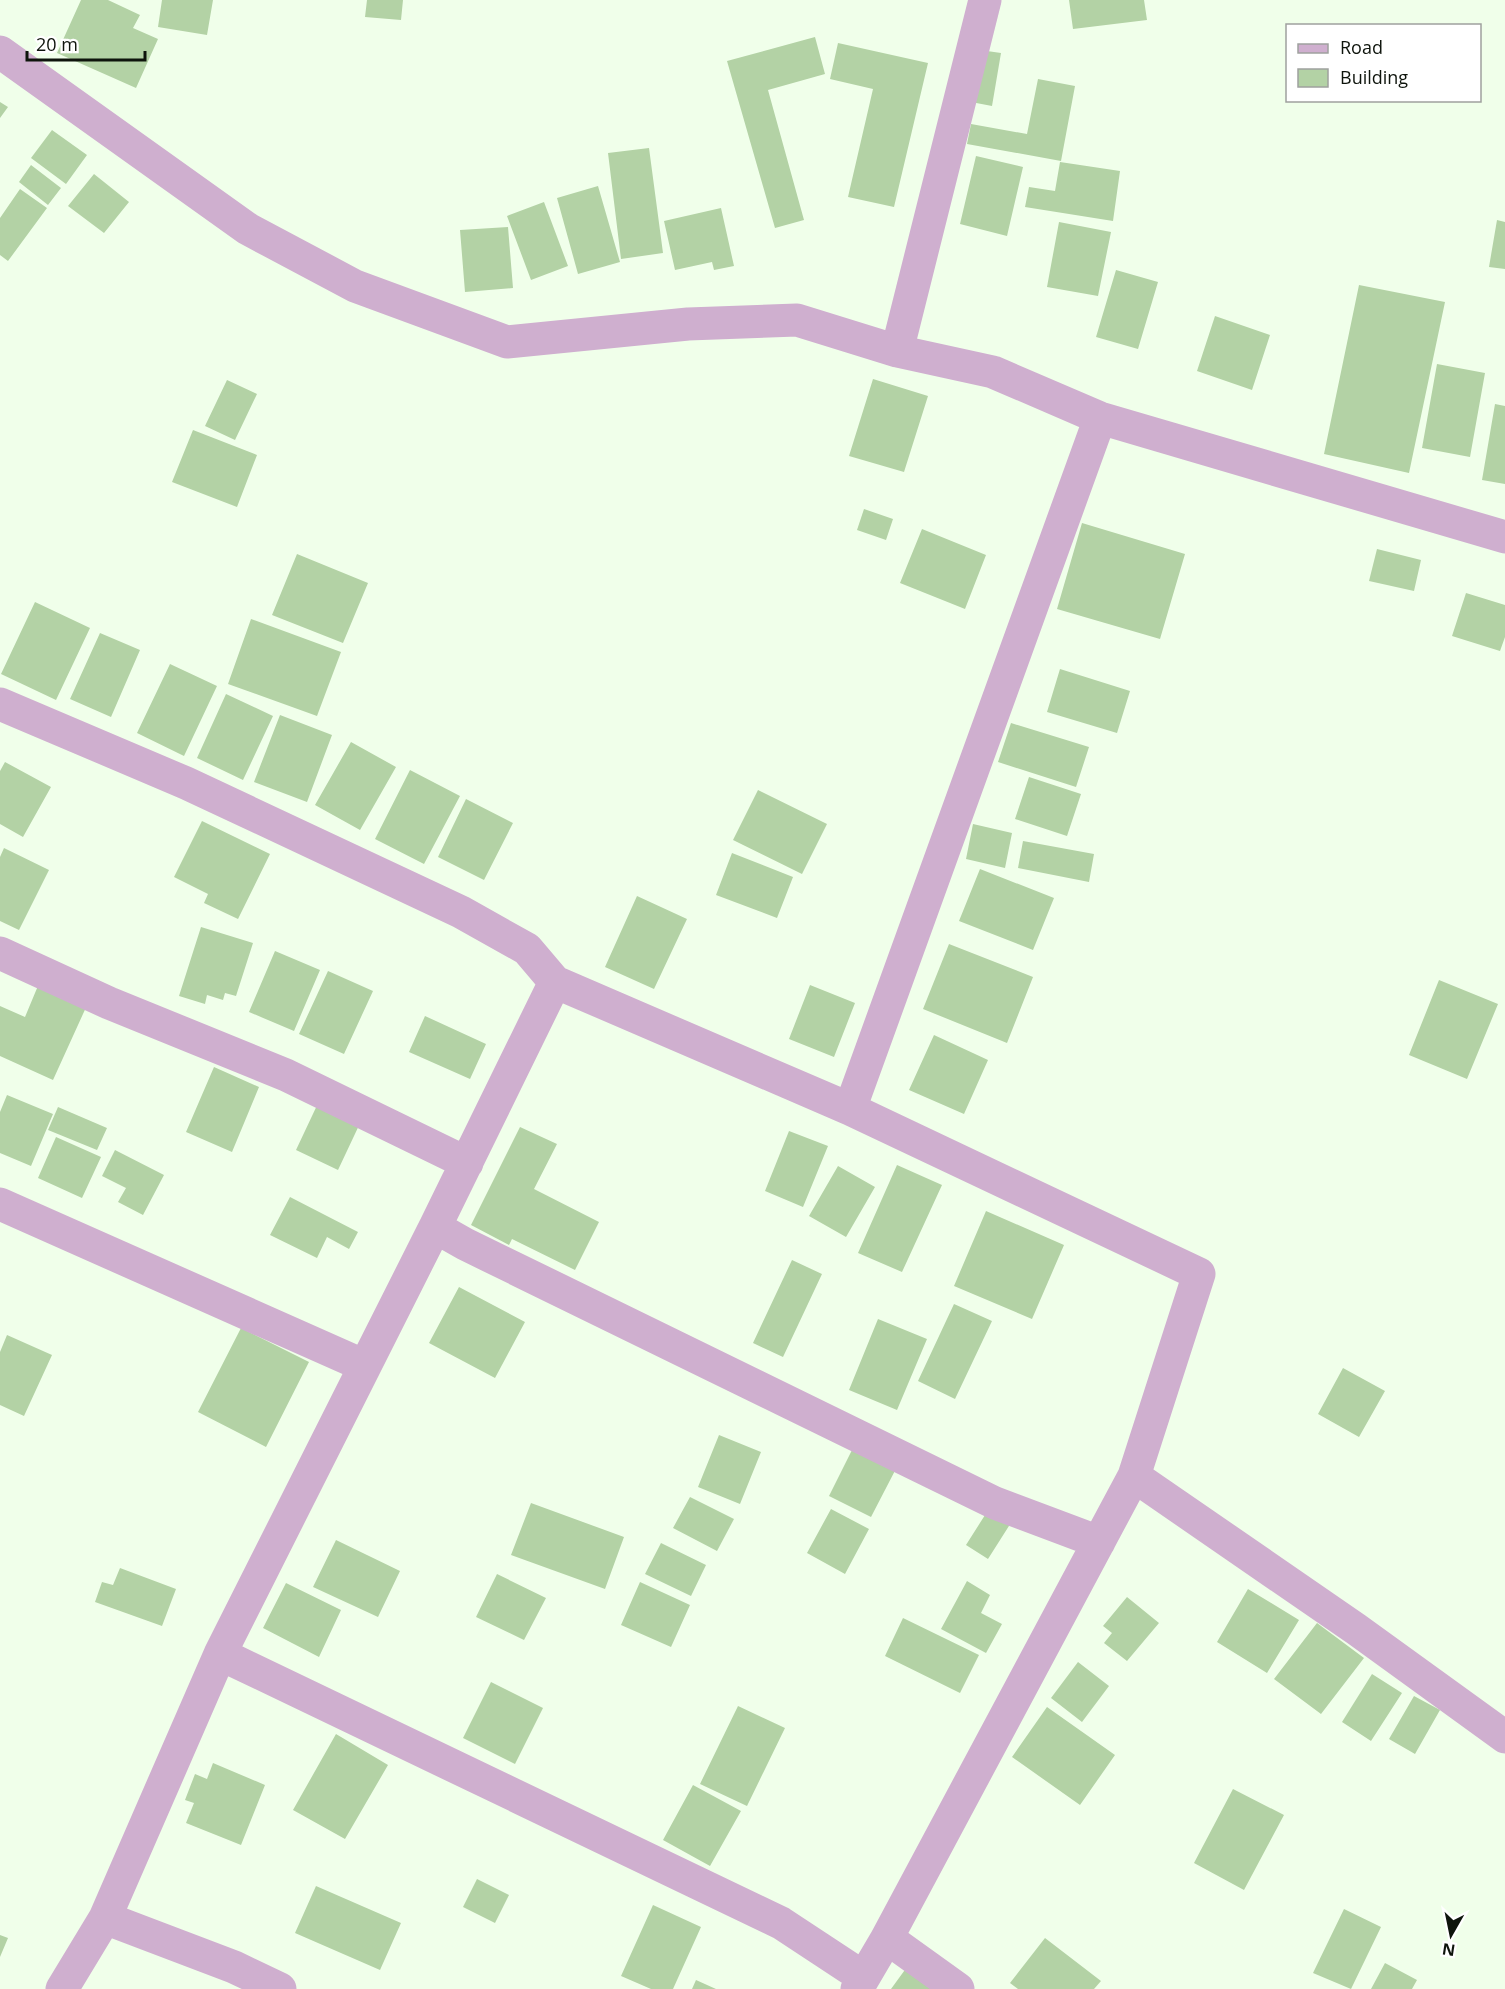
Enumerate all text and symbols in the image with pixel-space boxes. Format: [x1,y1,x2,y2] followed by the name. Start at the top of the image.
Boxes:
[27,24,146,62] scale bar
[1286,24,1481,102] legend
[36,32,78,56] text: 20 m
[1340,35,1383,59] text: Road
[1340,65,1408,89] text: Building
[1421,1905,1481,1965] north arrow
[1441,1938,1457,1962] text: N

